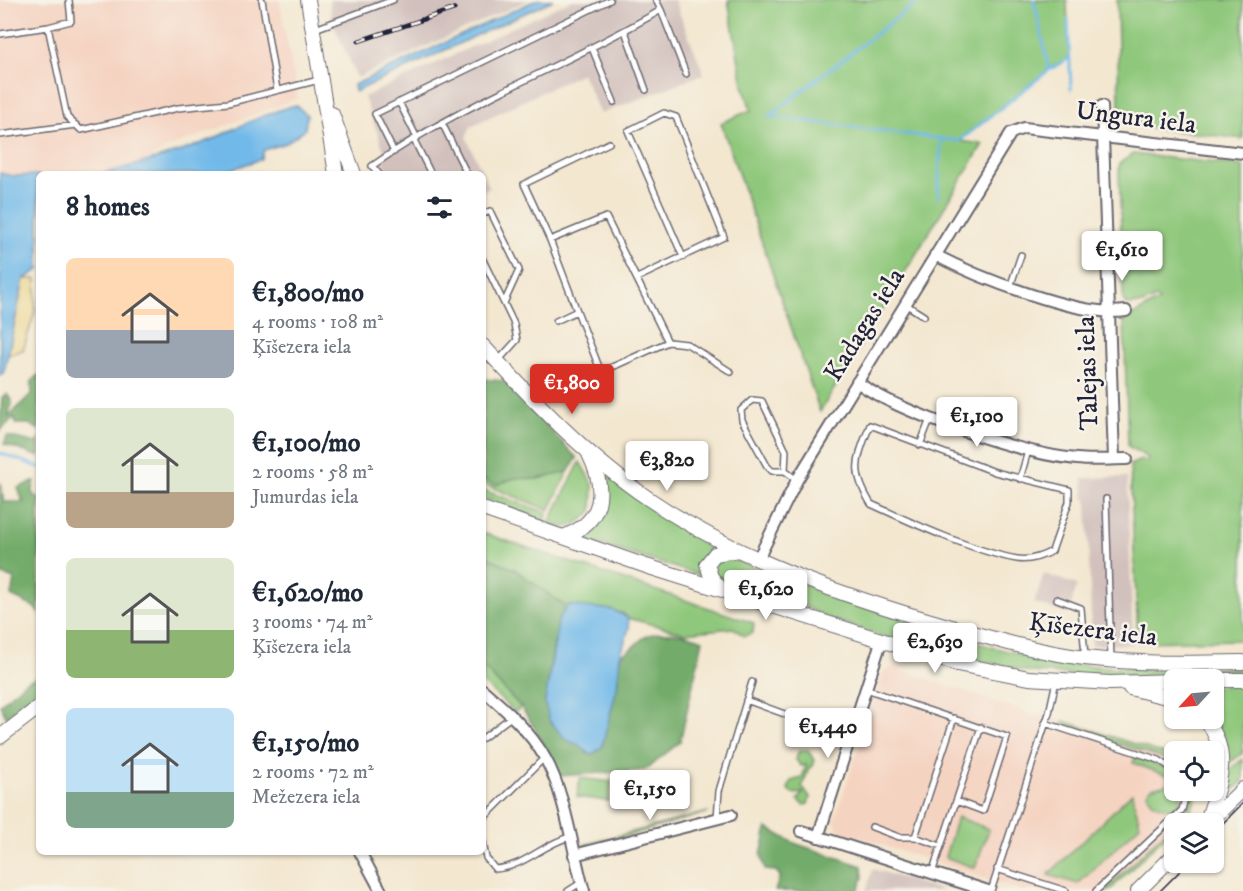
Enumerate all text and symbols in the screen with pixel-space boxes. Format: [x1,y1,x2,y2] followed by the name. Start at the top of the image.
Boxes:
[1074,94,1198,142] street label: Ungura iela
[66,191,150,224] text: 8 homes
[423,191,456,224] icon: filters
[1073,231,1171,282] pin: €1,610
[1096,238,1148,263] text: €1,610
[817,262,913,388] street label: Kadagas iela
[252,277,364,310] text: €1,800/mo
[114,282,186,354] icon: home
[252,310,383,335] text: 4 rooms · 108 m²
[1070,315,1106,431] street label: Talejas iela
[252,335,351,360] text: Ķīšezera iela
[523,364,621,415] pin: €1,800
[544,371,600,396] text: €1,800
[928,397,1026,448] pin: €1,100
[950,404,1004,429] text: €1,100
[252,427,360,460] text: €1,100/mo
[114,432,186,504] icon: home
[618,441,716,492] pin: €3,820
[639,448,695,473] text: €3,820
[252,460,373,485] text: 2 rooms · 58 m²
[252,485,359,510] text: Jumurdas iela
[717,570,815,621] pin: €1,620
[252,577,363,610] text: €1,620/mo
[738,577,794,602] text: €1,620
[114,582,186,654] icon: home
[1027,606,1159,654] street label: Ķīšezera iela
[252,610,373,635] text: 3 rooms · 74 m²
[886,623,984,674] pin: €2,630
[907,630,963,655] text: €2,630
[252,635,351,660] text: Ķīšezera iela
[1164,669,1224,729] north arrow
[1164,669,1224,873] map controls
[779,708,877,759] pin: €1,440
[799,715,857,740] text: €1,440
[252,727,359,760] text: €1,150/mo
[114,732,186,804] icon: home
[1164,741,1224,801] button: locate
[252,760,374,785] text: 2 rooms · 72 m²
[601,770,699,821] pin: €1,150
[624,777,676,802] text: €1,150
[252,785,360,810] text: Mežezera iela
[1164,813,1224,873] button: layers

